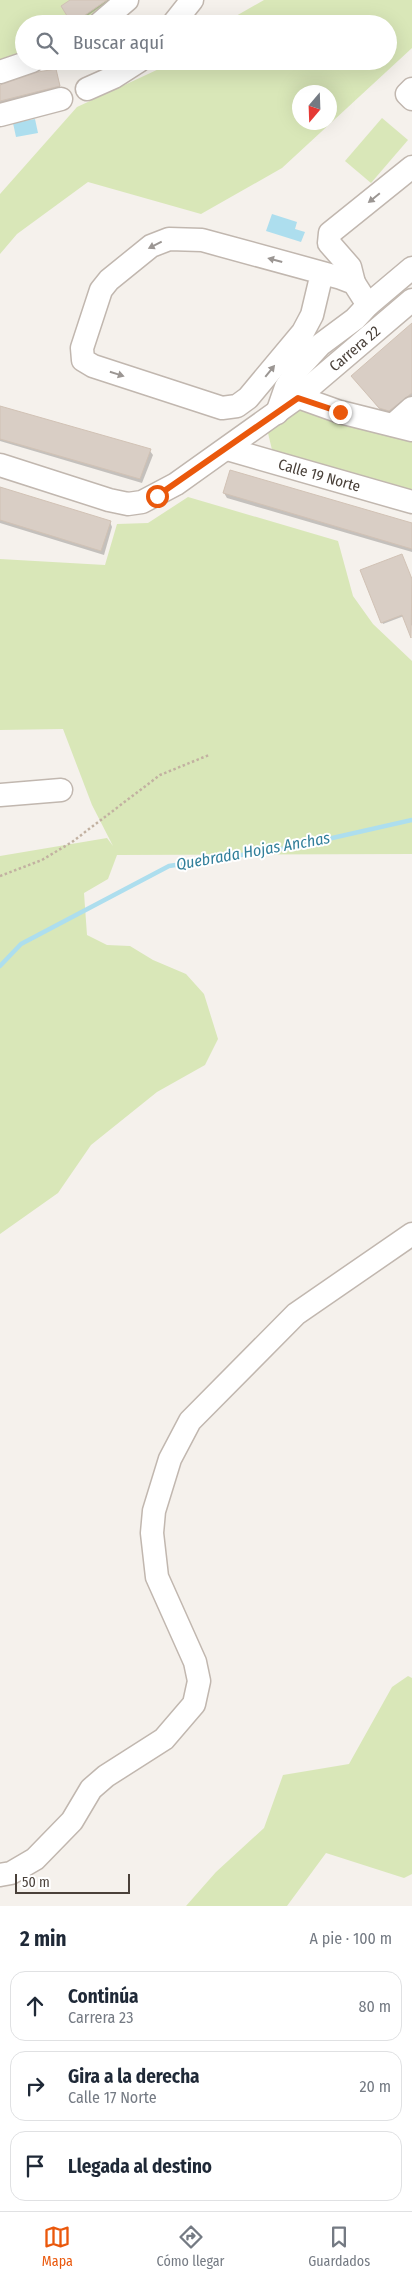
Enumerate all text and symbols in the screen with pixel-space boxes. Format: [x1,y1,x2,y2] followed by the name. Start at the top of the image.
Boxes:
[15,15,397,70] search box
[33,29,61,57] icon: search
[73,31,164,54] text: Buscar aquí
[292,85,337,130] north arrow
[368,192,381,203] one-way arrow
[148,241,162,249] one-way arrow
[267,256,282,264] one-way arrow
[326,322,384,375] street label: Carrera 22
[265,365,276,378] one-way arrow
[109,371,124,378] one-way arrow
[329,401,352,424] route end
[276,455,362,496] street label: Calle 19 Norte
[146,485,169,508] route start
[175,828,332,874] water label: Quebrada Hojas Anchas
[15,1871,130,1894] scale bar
[22,1874,50,1891] text: 50 m
[20,1926,67,1952] text: 2 min
[309,1929,392,1948] text: A pie · 100 m
[68,1985,139,2008] text: Continúa
[21,1992,49,2020] icon: ahead
[359,1997,391,2016] text: 80 m
[68,2008,133,2027] text: Carrera 23
[68,2065,200,2088] text: Gira a la derecha
[21,2072,49,2100] icon: right
[360,2077,391,2096] text: 20 m
[68,2088,157,2107] text: Calle 17 Norte
[21,2152,49,2180] icon: arrive
[68,2155,212,2178] text: Llegada al destino
[42,2223,73,2270] tab: Mapa
[157,2223,225,2270] tab: Cómo llegar
[308,2223,370,2270] tab: Guardados

